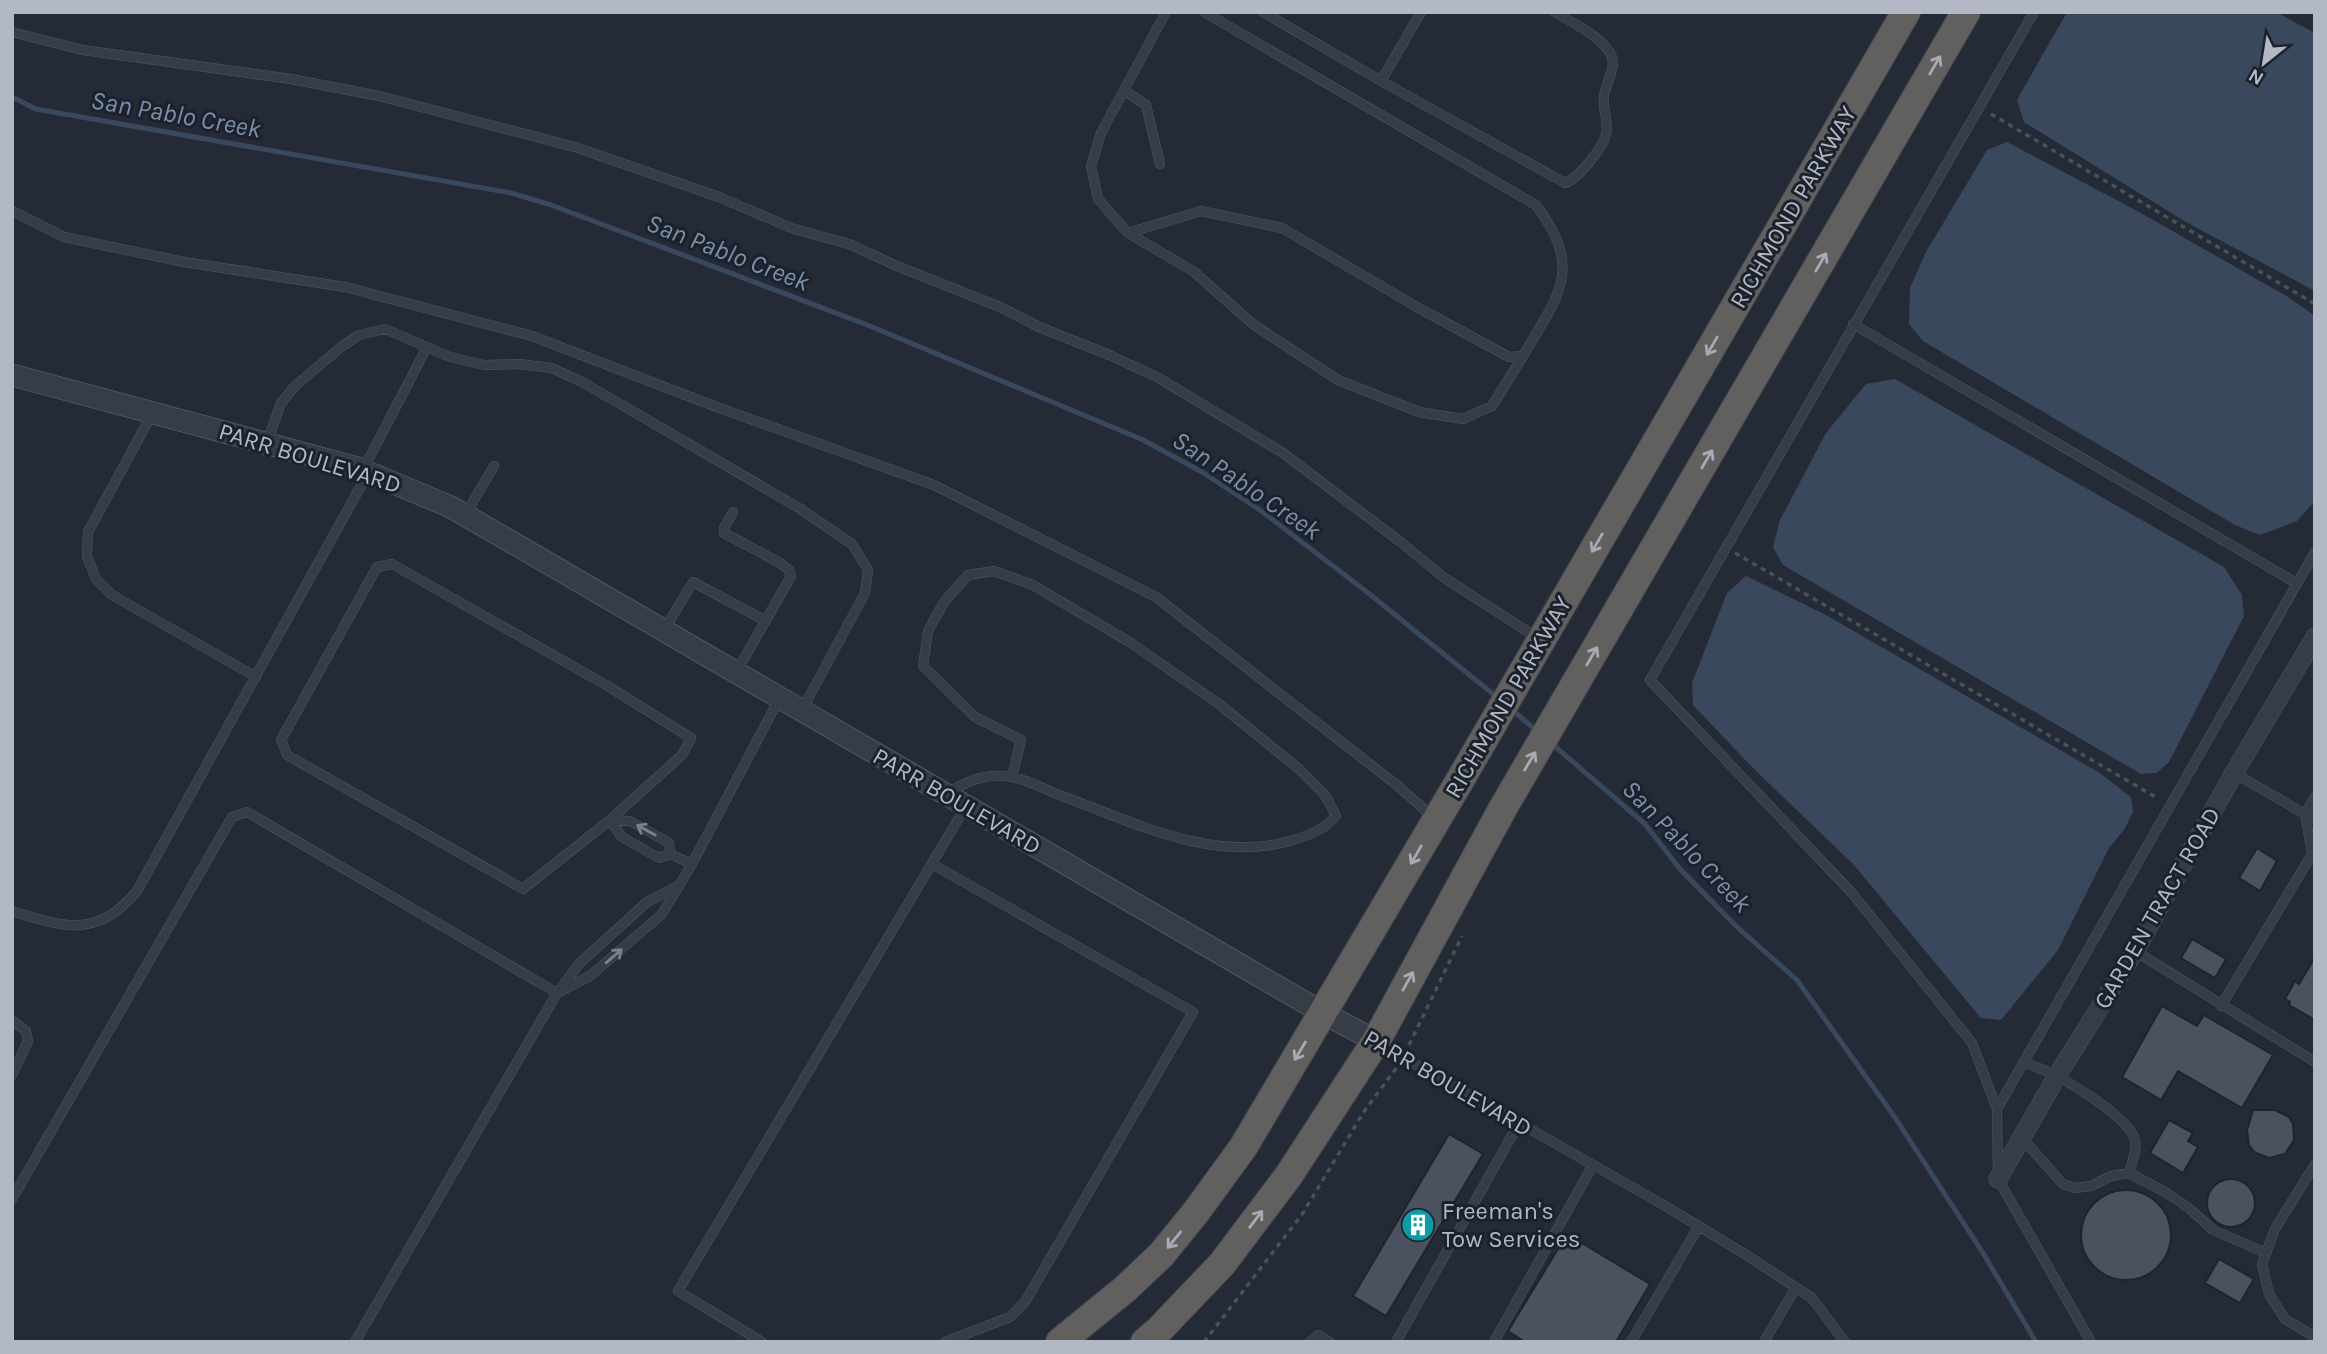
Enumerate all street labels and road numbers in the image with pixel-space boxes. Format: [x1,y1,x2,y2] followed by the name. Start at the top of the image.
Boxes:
[1724,101,1862,313] street label: RICHMOND PARKWAY
[215,417,405,499] street label: PARR BOULEVARD
[1439,591,1577,803] street label: RICHMOND PARKWAY
[868,742,1046,860] street label: PARR BOULEVARD
[2088,802,2226,1014] street label: GARDEN TRACT ROAD
[1359,1024,1537,1142] street label: PARR BOULEVARD

